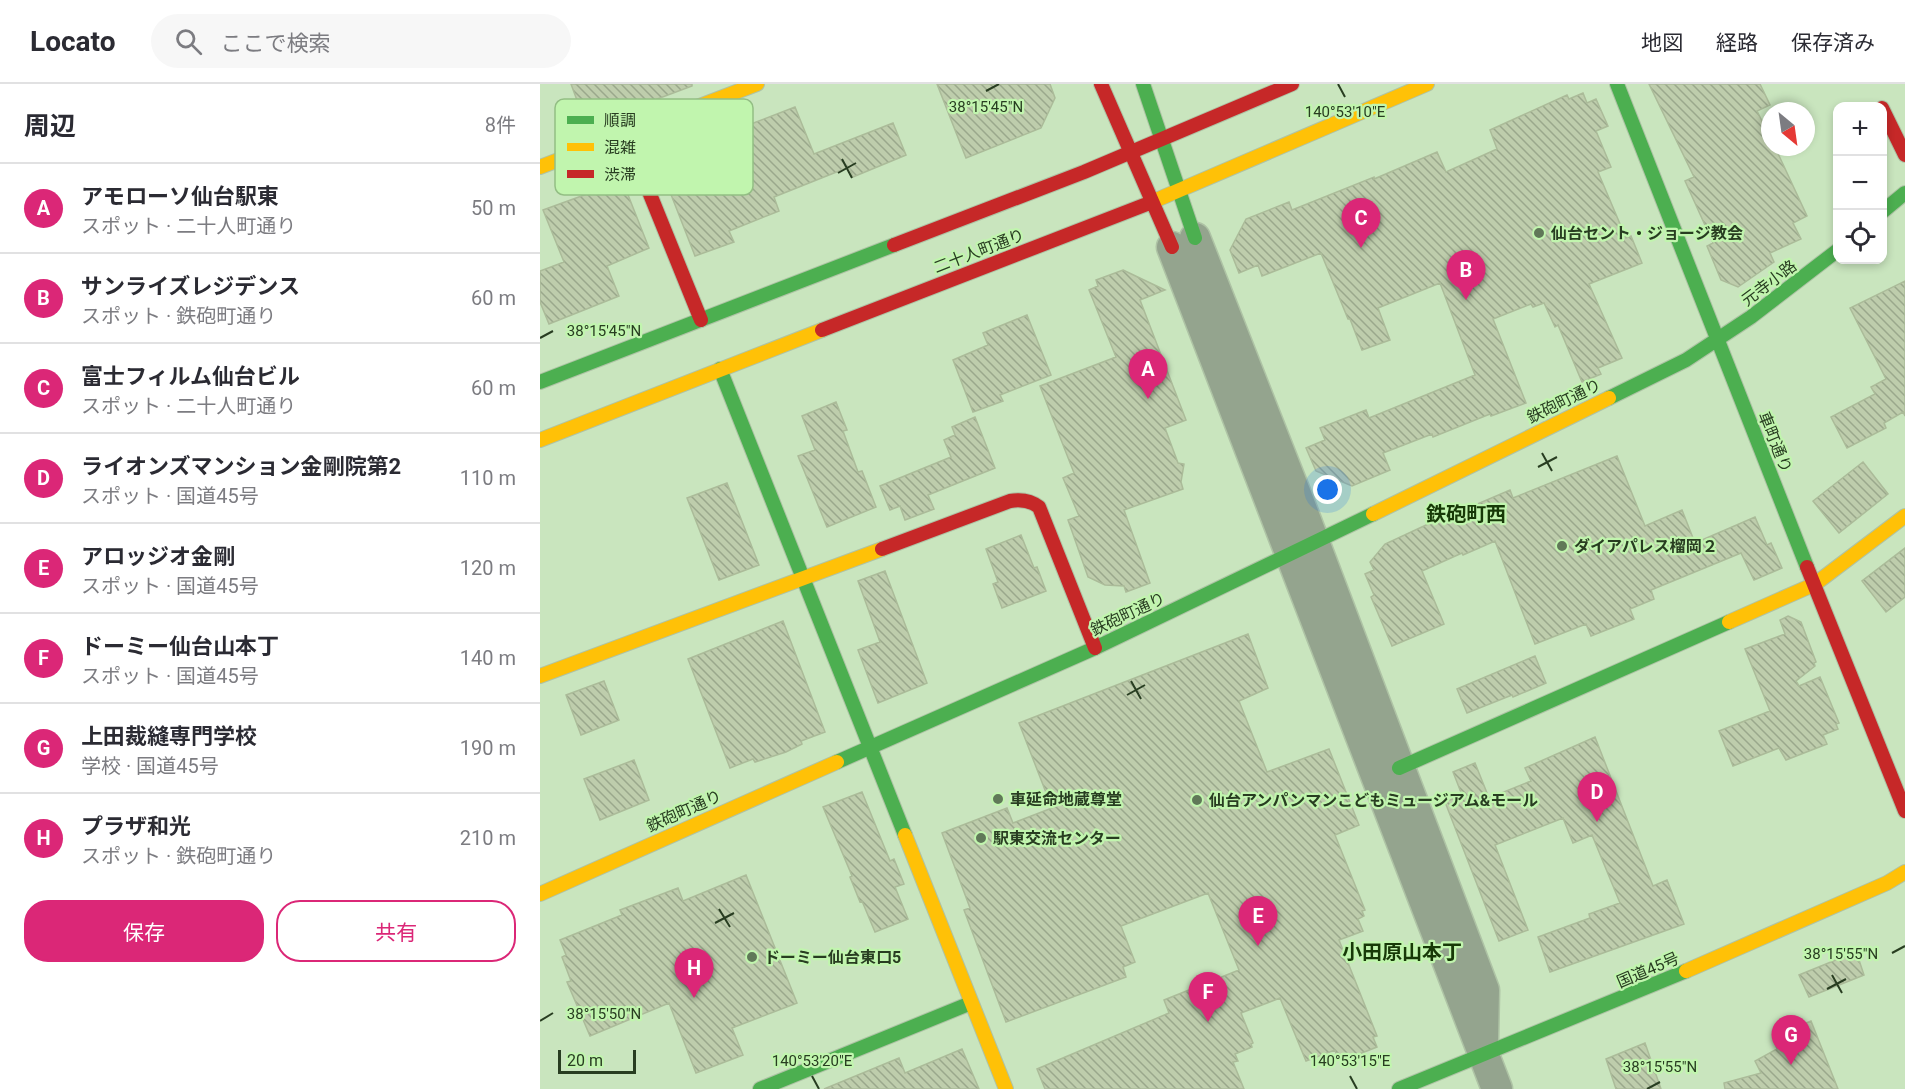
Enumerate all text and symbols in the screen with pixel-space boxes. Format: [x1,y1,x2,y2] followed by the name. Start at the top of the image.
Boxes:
[151,14,571,68] search box
[30,25,115,58] text: Locato
[172,25,205,58] icon: search
[220,31,330,56] text: ここで検索
[1641,31,1683,55] text: 地図
[1716,31,1758,55] text: 経路
[1791,31,1875,55] text: 保存済み
[949,98,1023,116] text: 38°15'45"N
[555,99,753,195] legend
[1761,102,1815,156] north arrow
[1833,102,1887,264] map controls
[1833,102,1887,156] button: +
[1305,103,1386,121] text: 140°53'10"E
[24,111,76,141] text: 周辺
[604,111,636,130] text: 順調
[485,113,516,137] text: 8件
[604,138,636,157] text: 混雑
[1833,156,1887,210] button: −
[604,165,636,184] text: 渋滞
[81,184,279,209] text: アモローソ仙台駅東
[37,196,50,220] text: A
[471,196,516,220] text: 50 m
[1342,198,1380,248] pin: C
[1833,210,1887,264] button: locate
[81,214,296,238] text: スポット · 二十人町通り
[1550,224,1743,243] place label: 仙台セント・ジョージ教会
[931,225,1027,277] street label: 二十人町通り
[1532,226,1546,240] marker: 仙台セント・ジョージ教会
[1446,250,1486,300] pin: B
[1738,256,1800,310] street label: 元寺小路
[81,274,300,299] text: サンライズレジデンス
[37,286,50,310] text: B
[471,286,516,310] text: 60 m
[81,304,276,328] text: スポット · 鉄砲町通り
[567,322,641,340] text: 38°15'45"N
[1128,350,1168,399] pin: A
[81,364,300,389] text: 富士フィルム仙台ビル
[1524,375,1604,427] street label: 鉄砲町通り
[37,376,50,400] text: C
[471,376,516,400] text: 60 m
[81,394,296,418] text: スポット · 二十人町通り
[1754,409,1796,475] street label: 車町通り
[81,454,401,479] text: ライオンズマンション金剛院第2
[37,466,50,490] text: D
[460,466,516,490] text: 110 m
[1313,475,1342,504] your location
[81,484,259,508] text: スポット · 国道45号
[1426,502,1506,526] district label: 鉄砲町西
[1574,537,1718,556] place label: ダイアパレス榴岡２
[1555,539,1569,553] marker: ダイアパレス榴岡２
[81,544,235,569] text: アロッジオ金剛
[38,556,49,580] text: E
[460,556,516,580] text: 120 m
[81,574,259,598] text: スポット · 国道45号
[1088,588,1168,640] street label: 鉄砲町通り
[81,634,279,659] text: ドーミー仙台山本丁
[38,646,49,670] text: F
[460,646,516,670] text: 140 m
[81,664,259,688] text: スポット · 国道45号
[81,724,257,749] text: 上田裁縫専門学校
[37,736,50,760] text: G
[460,736,516,760] text: 190 m
[81,754,219,778] text: 学校 · 国道45号
[1578,772,1616,822] pin: D
[644,786,724,836] street label: 鉄砲町通り
[1010,790,1122,809] place label: 車延命地蔵尊堂
[1208,791,1538,810] place label: 仙台アンパンマンこどもミュージアム&モール
[991,792,1005,806] marker: 車延命地蔵尊堂
[1190,793,1204,807] marker: 仙台アンパンマンこどもミュージアム&モール
[81,814,191,839] text: プラザ和光
[36,826,51,850] text: H
[460,826,516,850] text: 210 m
[993,829,1121,848] place label: 駅東交流センター
[974,831,988,845] marker: 駅東交流センター
[81,844,276,868] text: スポット · 鉄砲町通り
[1238,896,1278,946] pin: E
[24,900,264,962] button: 保存
[276,900,516,962] button: 共有
[1342,940,1462,964] district label: 小田原山本丁
[1804,945,1878,963] text: 38°15'55"N
[674,948,714,998] pin: H
[764,948,901,967] place label: ドーミー仙台東口5
[1614,948,1682,992] street label: 国道45号
[745,950,759,964] marker: ドーミー仙台東口5
[1188,972,1228,1022] pin: F
[567,1005,641,1023] text: 38°15'50"N
[1772,1016,1810,1065] pin: G
[558,1047,636,1074] scale bar
[567,1051,603,1070] text: 20 m
[772,1052,853,1070] text: 140°53'20"E
[1310,1052,1391,1070] text: 140°53'15"E
[1623,1058,1697,1076] text: 38°15'55"N

